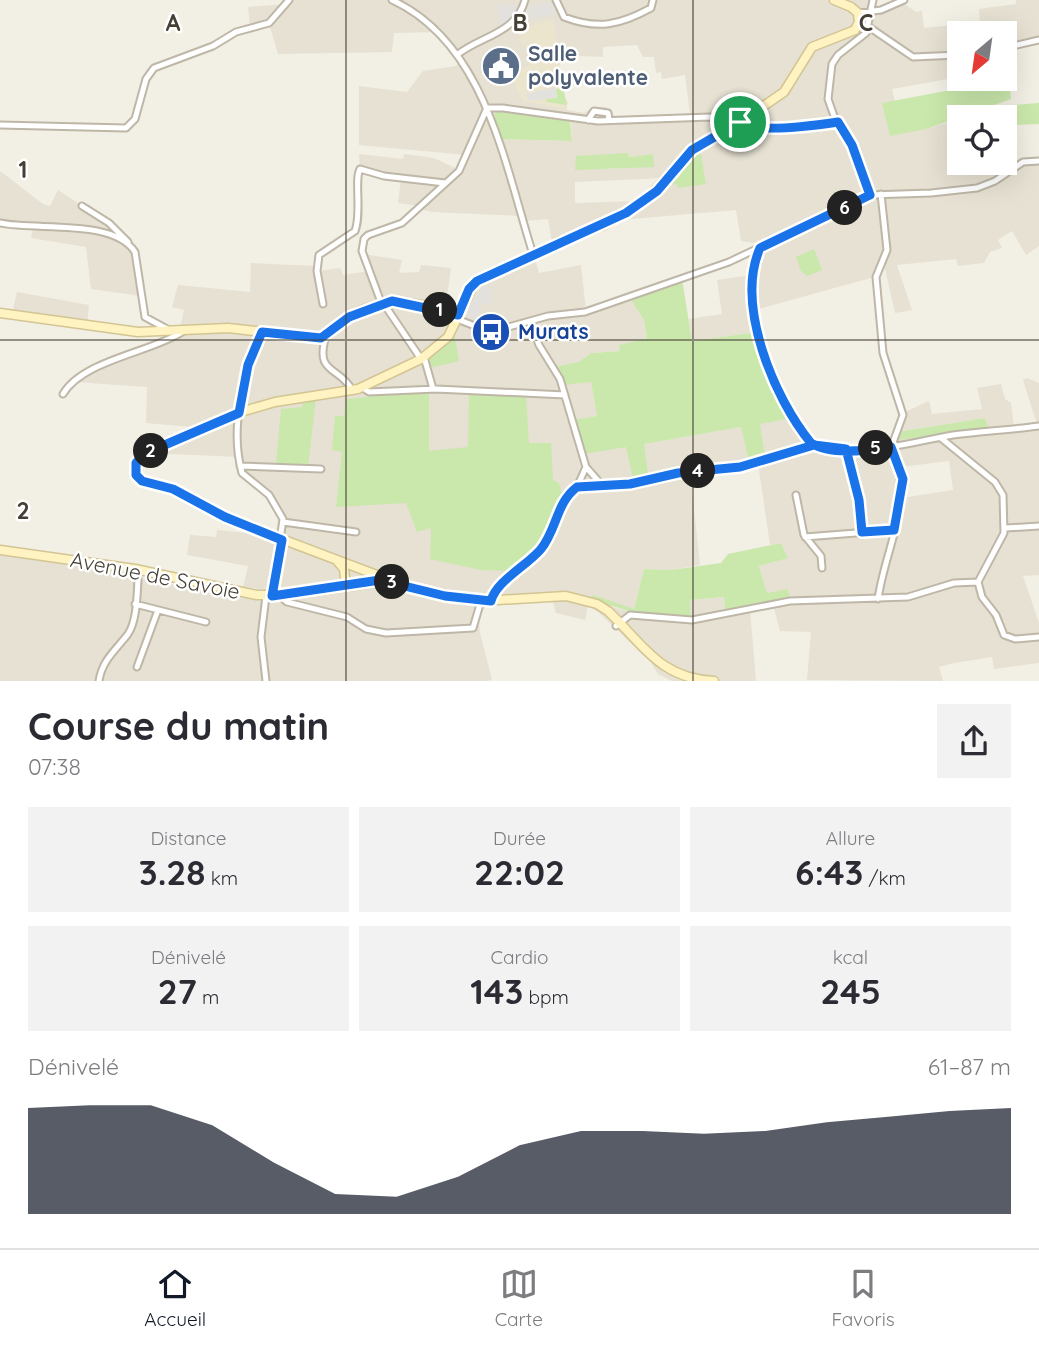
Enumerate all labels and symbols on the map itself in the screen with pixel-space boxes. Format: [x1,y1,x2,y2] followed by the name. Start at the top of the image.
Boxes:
[166,8,181,37] text: A
[512,8,528,37] text: B
[859,8,873,37] text: C
[947,21,1017,91] north arrow
[528,40,648,90] place label: Salle polyvalente
[480,45,522,87] public building icon: Salle polyvalente
[710,92,770,152] pin
[19,155,27,184] text: 1
[828,190,862,226] pin: 6
[422,292,458,328] pin: 1
[470,311,512,353] bus stop icon: Murats
[518,318,589,344] place label: Murats
[858,430,894,466] pin: 5
[134,434,168,468] pin: 2
[680,454,716,489] pin: 4
[16,496,30,525] text: 2
[68,546,242,604] street label: Avenue de Savoie
[374,564,410,600] pin: 3

